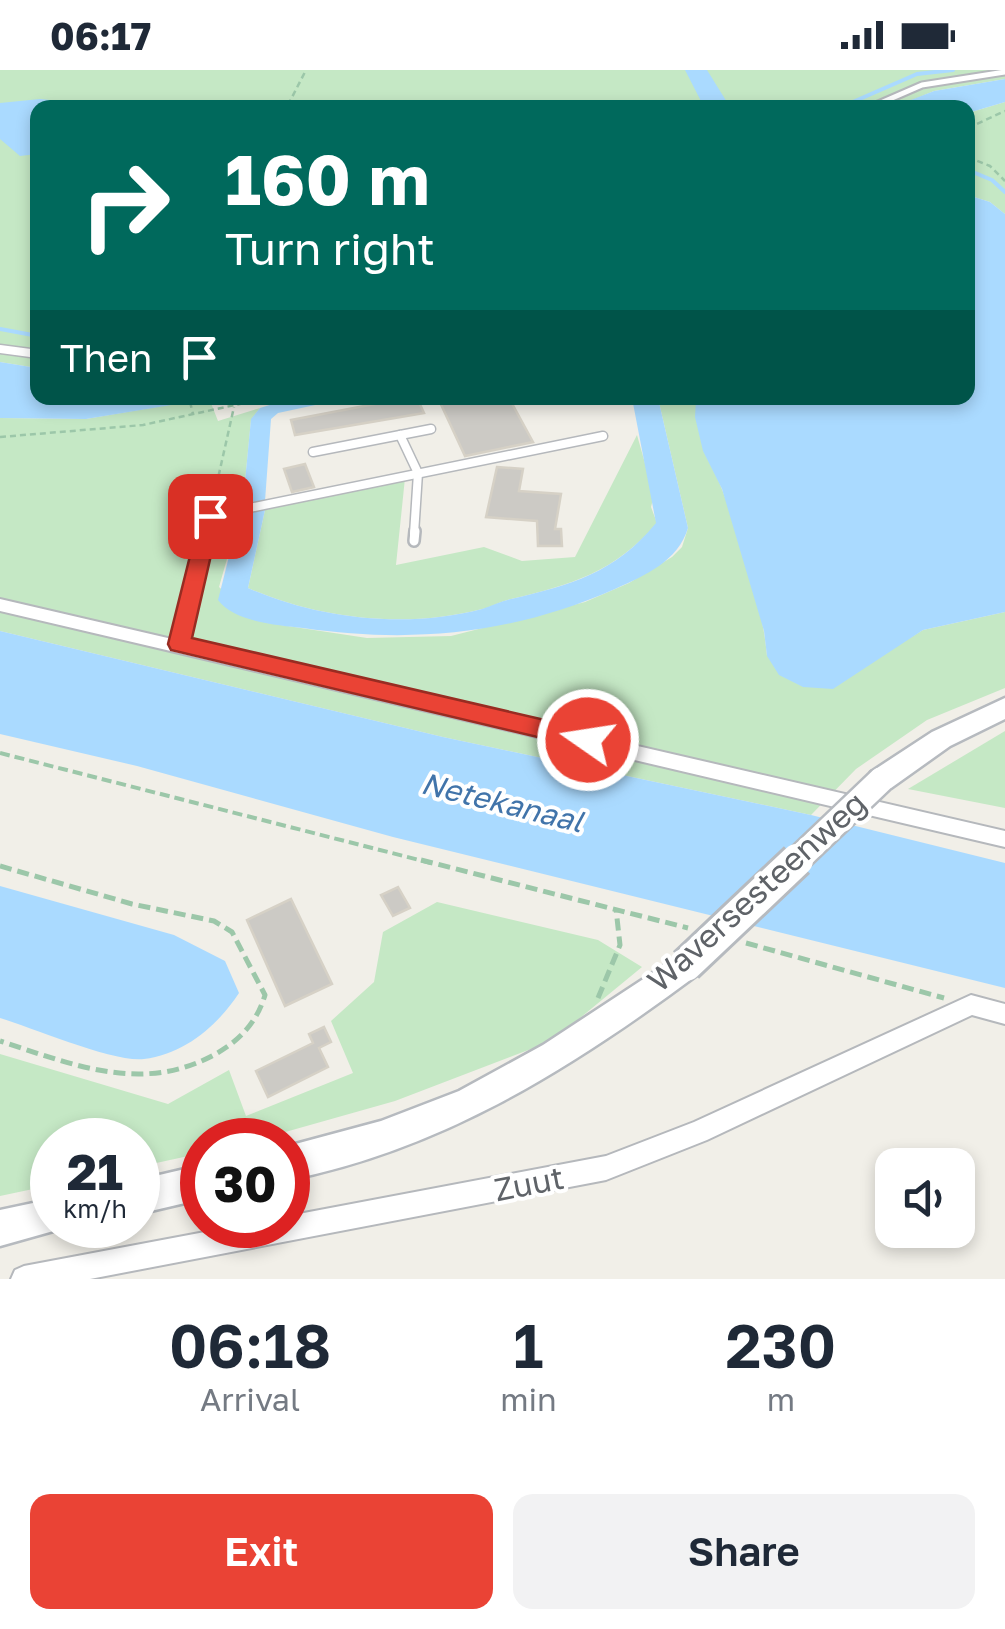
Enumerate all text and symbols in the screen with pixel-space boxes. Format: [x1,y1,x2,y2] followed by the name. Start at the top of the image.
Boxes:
[50,13,151,58] text: 06:17
[225,136,430,220] text: 160 m
[60,140,190,270] icon: right
[225,221,435,275] text: Turn right
[172,330,227,385] icon: arrive
[60,335,152,380] text: Then
[168,474,253,559] pin
[183,489,238,544] icon: arrive
[536,688,640,792] position arrow
[418,765,588,840] water label: Netekanaal
[639,783,873,999] street label: Waversesteenweg
[180,1118,310,1248] speed limit sign: 30
[67,1141,123,1201] text: 21
[875,1148,975,1248] map controls
[875,1148,975,1248] button: sound
[491,1158,567,1208] street label: Zuut
[63,1193,127,1224] text: km/h
[169,1309,331,1381] text: 06:18
[513,1309,544,1381] text: 1
[726,1309,836,1381] text: 230
[200,1380,300,1418] text: Arrival
[500,1380,557,1418] text: min
[767,1380,795,1418] text: m
[30,1494,493,1609] button: Exit
[513,1494,975,1609] button: Share

